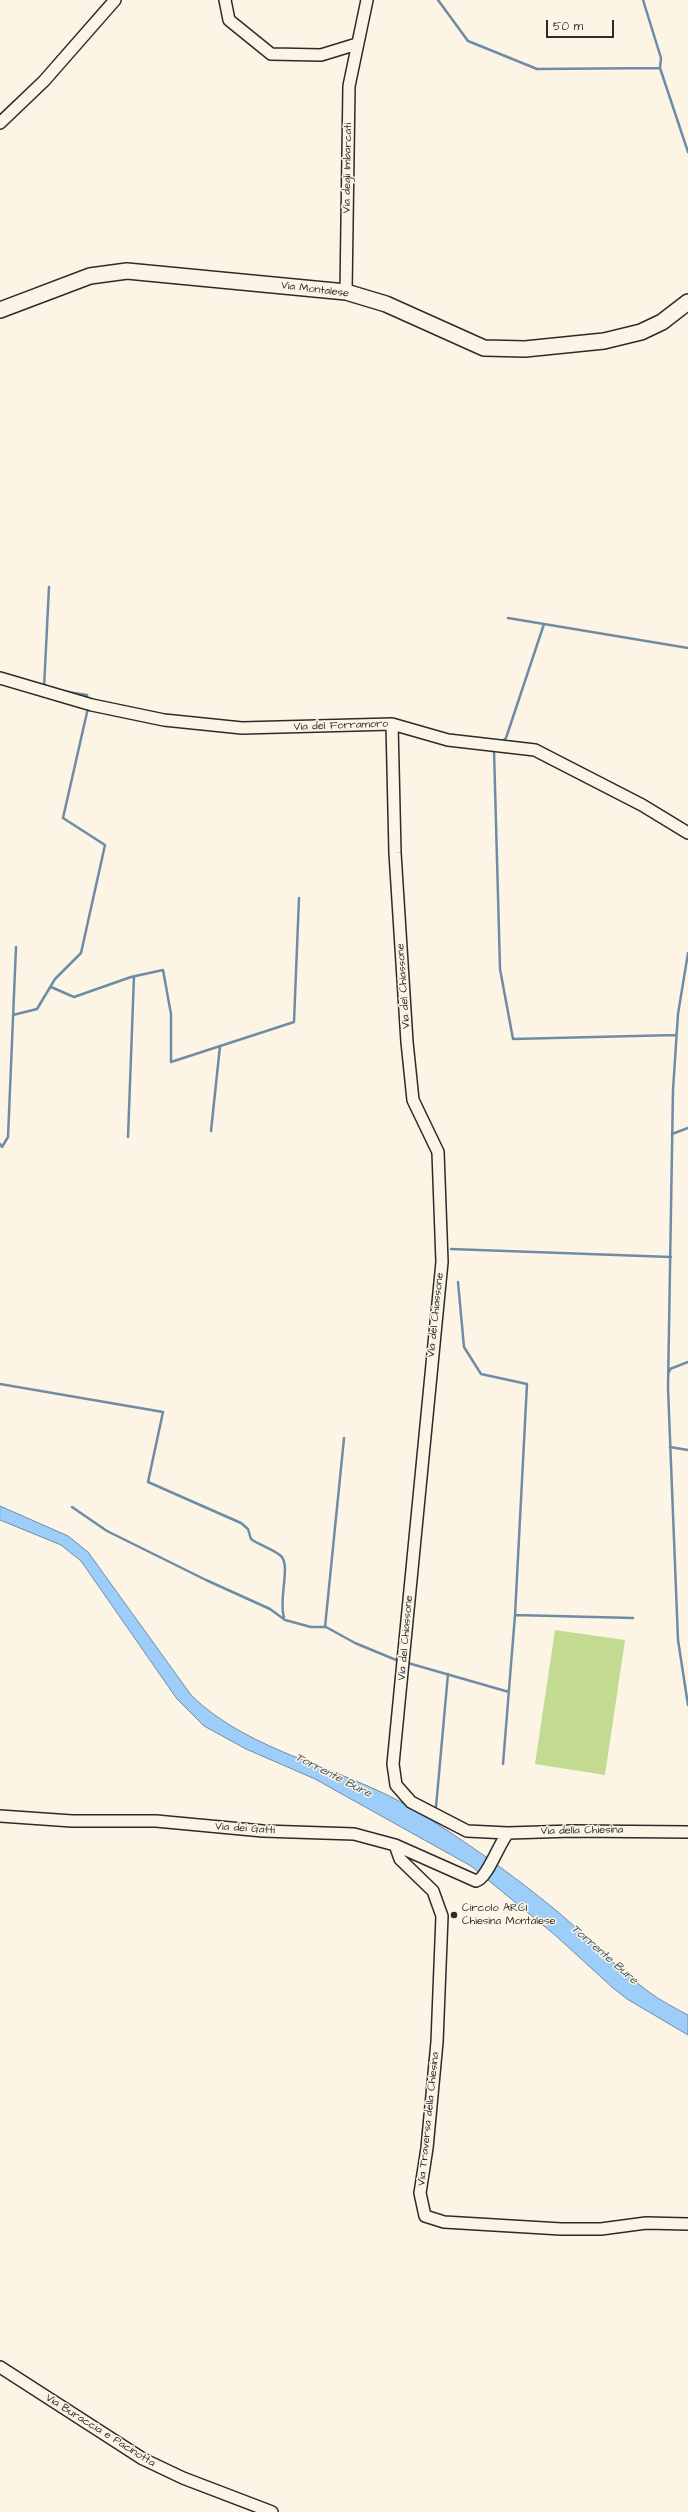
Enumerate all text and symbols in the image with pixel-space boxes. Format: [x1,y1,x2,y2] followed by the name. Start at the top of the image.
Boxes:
[548,12,616,38] scale bar
[553,18,583,35] text: 50 m
[341,123,355,213] street label: Via degli Imbarcati
[280,279,350,301] street label: Via Montalese
[293,718,389,734] street label: Via del Forramoro
[394,943,414,1029] street label: Via del Chiassone
[425,1272,447,1358] street label: Via del Chiassone
[396,1595,416,1681] street label: Via del Chiassone
[292,1751,374,1801] water label: Torrente Bure
[215,1820,275,1838] street label: Via dei Gatti
[541,1824,623,1838] street label: Via della Chiesina
[462,1902,556,1928] place label: Circolo ARCI Chiesina Montalese
[449,1910,459,1920] marker: Circolo ARCI Chiesina Montalese
[568,1922,640,1988] water label: Torrente Bure
[415,2051,443,2187] street label: Via Traversa della Chiesina
[43,2392,157,2470] street label: Via Buraccia e Pacinotta

